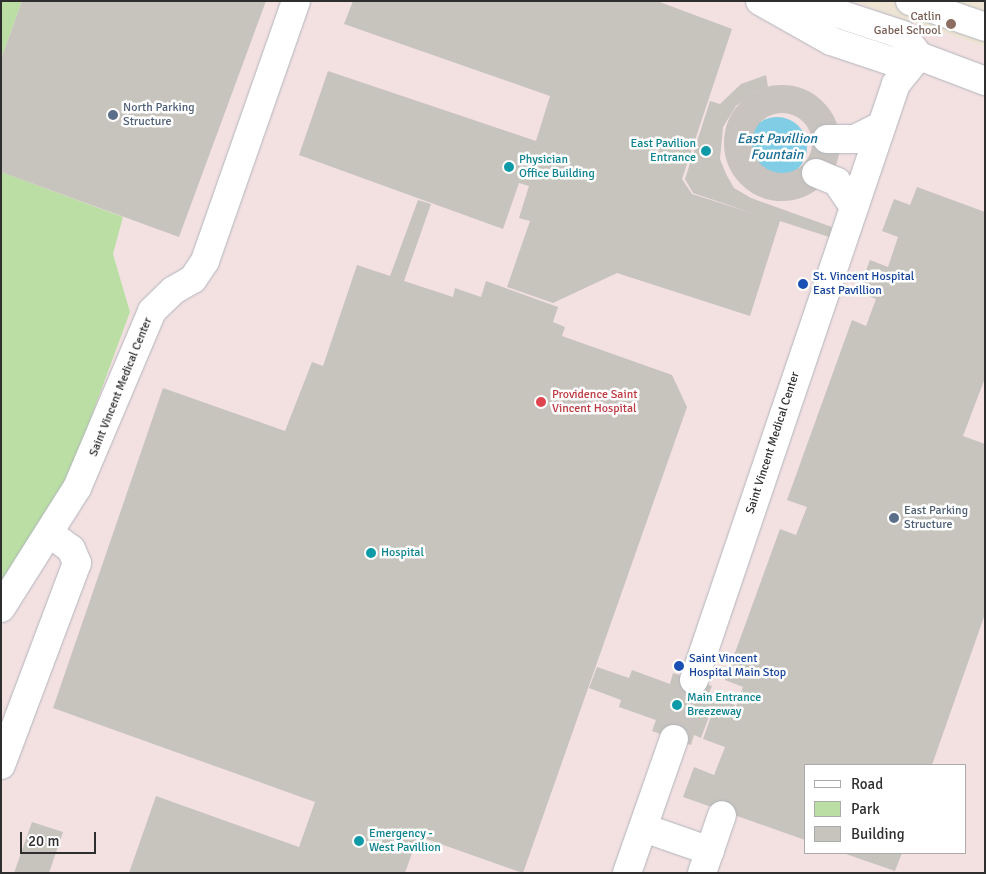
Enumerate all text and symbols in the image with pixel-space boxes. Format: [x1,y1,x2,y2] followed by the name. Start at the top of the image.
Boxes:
[874,10,941,38] place label: Catlin Gabel School
[945,18,957,30] marker: Catlin Gabel School
[123,101,195,129] place label: North Parking Structure
[107,109,119,121] marker: North Parking Structure
[737,131,817,164] water label: East Pavillion Fountain
[631,137,696,165] place label: East Pavilion Entrance
[700,145,712,157] marker: East Pavilion Entrance
[519,153,595,181] place label: Physician Office Building
[503,161,515,173] marker: Physician Office Building
[813,270,914,298] place label: St. Vincent Hospital East Pavillion
[797,278,809,290] marker: St. Vincent Hospital East Pavillion
[87,315,155,459] street label: Saint Vincent Medical Center
[743,370,803,516] street label: Saint Vincent Medical Center
[552,388,637,416] place label: Providence Saint Vincent Hospital
[534,395,548,409] marker: Providence Saint Vincent Hospital
[904,504,968,532] place label: East Parking Structure
[888,512,900,524] marker: East Parking Structure
[381,546,424,560] place label: Hospital
[365,547,377,559] marker: Hospital
[689,652,786,680] place label: Saint Vincent Hospital Main Stop
[673,660,685,672] marker: Saint Vincent Hospital Main Stop
[687,691,761,719] place label: Main Entrance Breezeway
[671,699,683,711] marker: Main Entrance Breezeway
[804,764,966,854] legend
[851,775,883,793] text: Road
[851,800,880,818] text: Park
[22,822,99,854] scale bar
[851,825,905,843] text: Building
[369,827,441,855] place label: Emergency - West Pavillion
[28,832,59,850] text: 20 m
[353,835,365,847] marker: Emergency - West Pavillion

